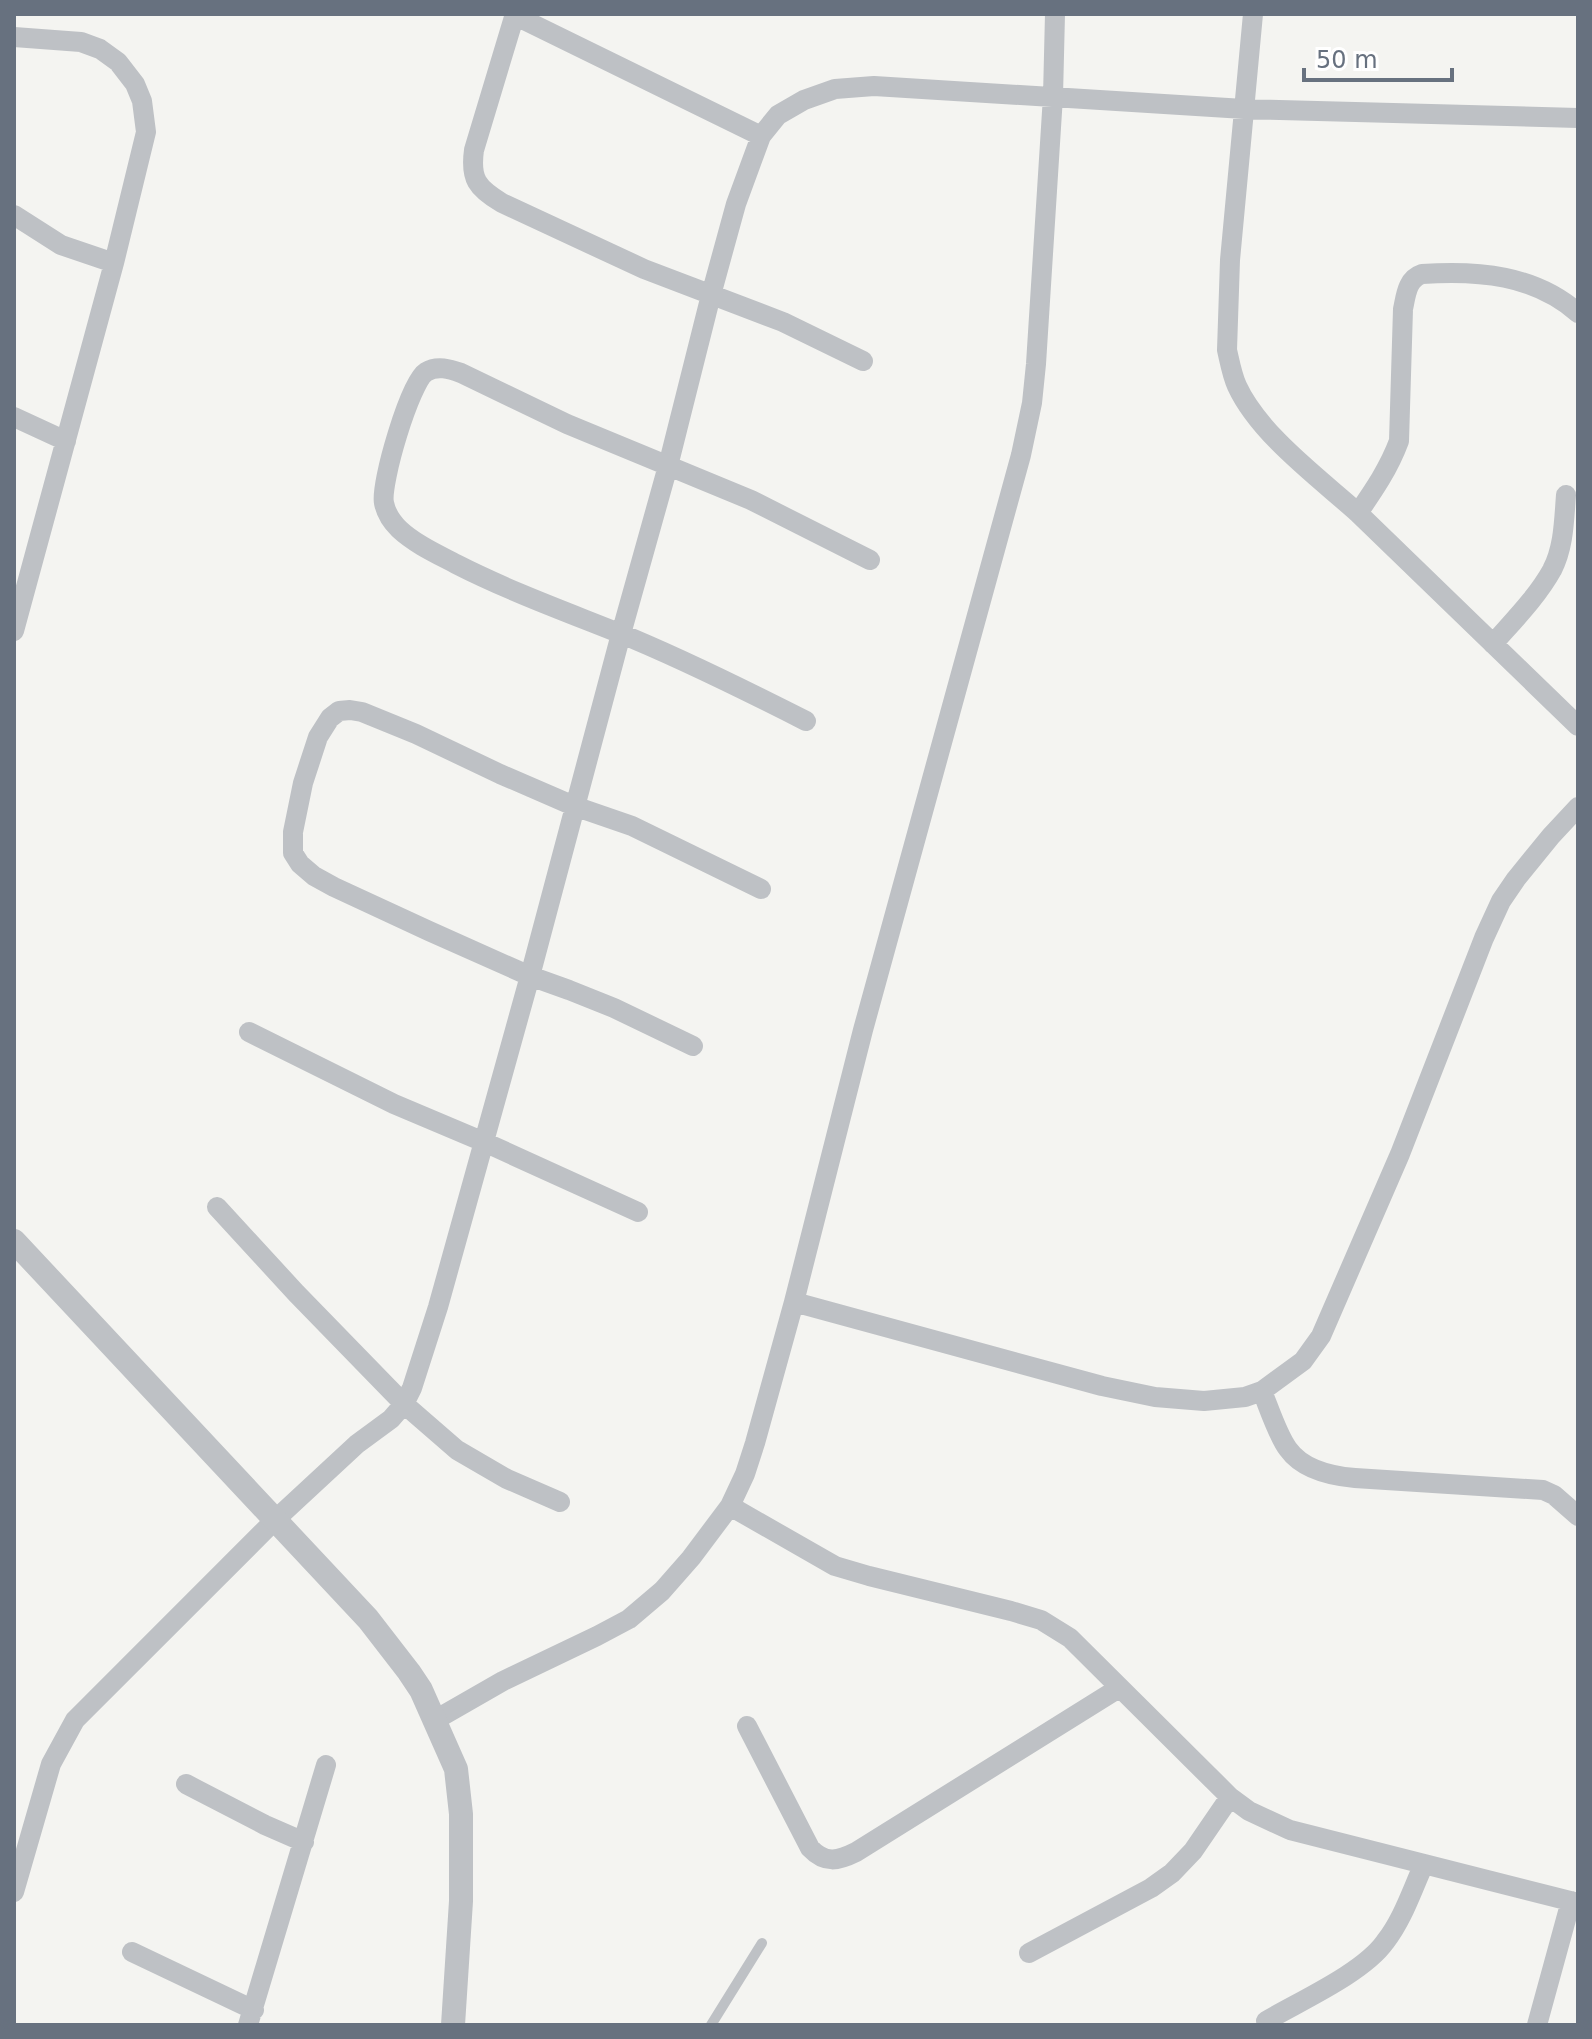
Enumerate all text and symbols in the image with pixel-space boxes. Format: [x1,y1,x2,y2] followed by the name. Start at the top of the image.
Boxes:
[1304,32,1452,82] scale bar
[1316,46,1378,74] text: 50 m

